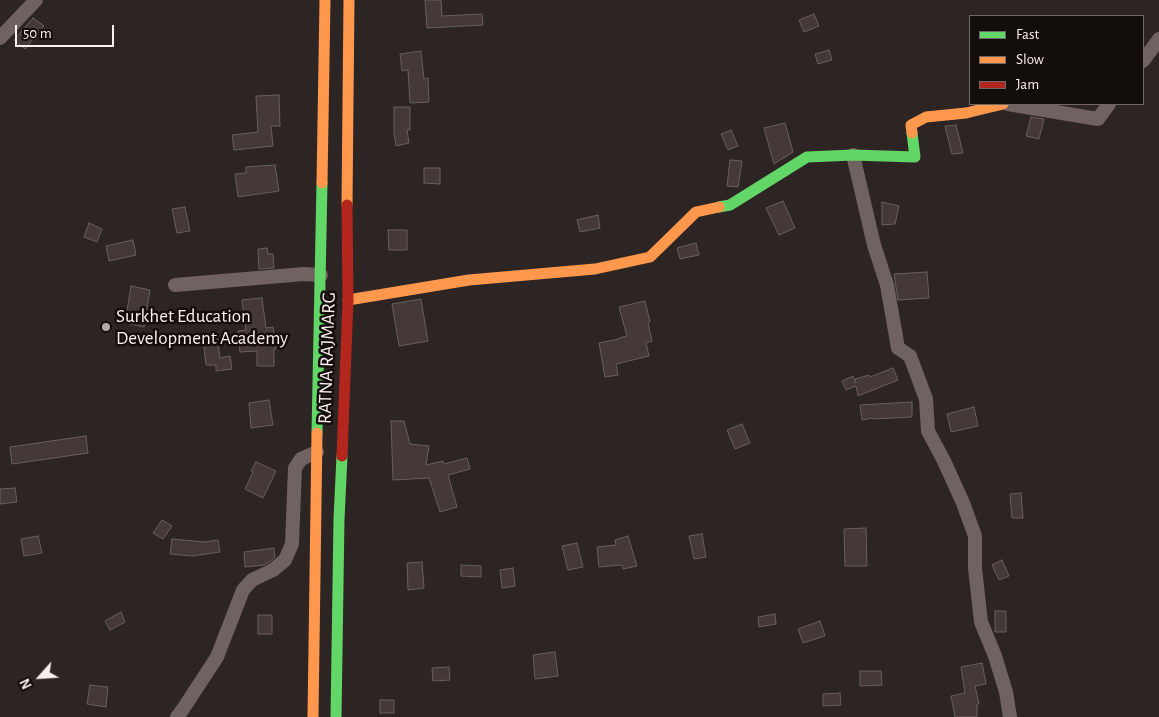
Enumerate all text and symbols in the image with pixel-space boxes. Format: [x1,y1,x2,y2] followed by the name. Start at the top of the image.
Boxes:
[18,15,116,47] scale bar
[969,15,1144,105] legend
[23,26,52,41] text: 50 m
[1016,27,1039,42] text: Fast
[1016,52,1044,67] text: Slow
[1016,77,1039,92] text: Jam
[313,292,341,424] street label: RATNA RAJMARG
[116,305,288,349] place label: Surkhet Education Development Academy
[100,321,112,333] marker: Surkhet Education Development Academy
[15,652,65,702] north arrow
[18,676,35,691] text: N

